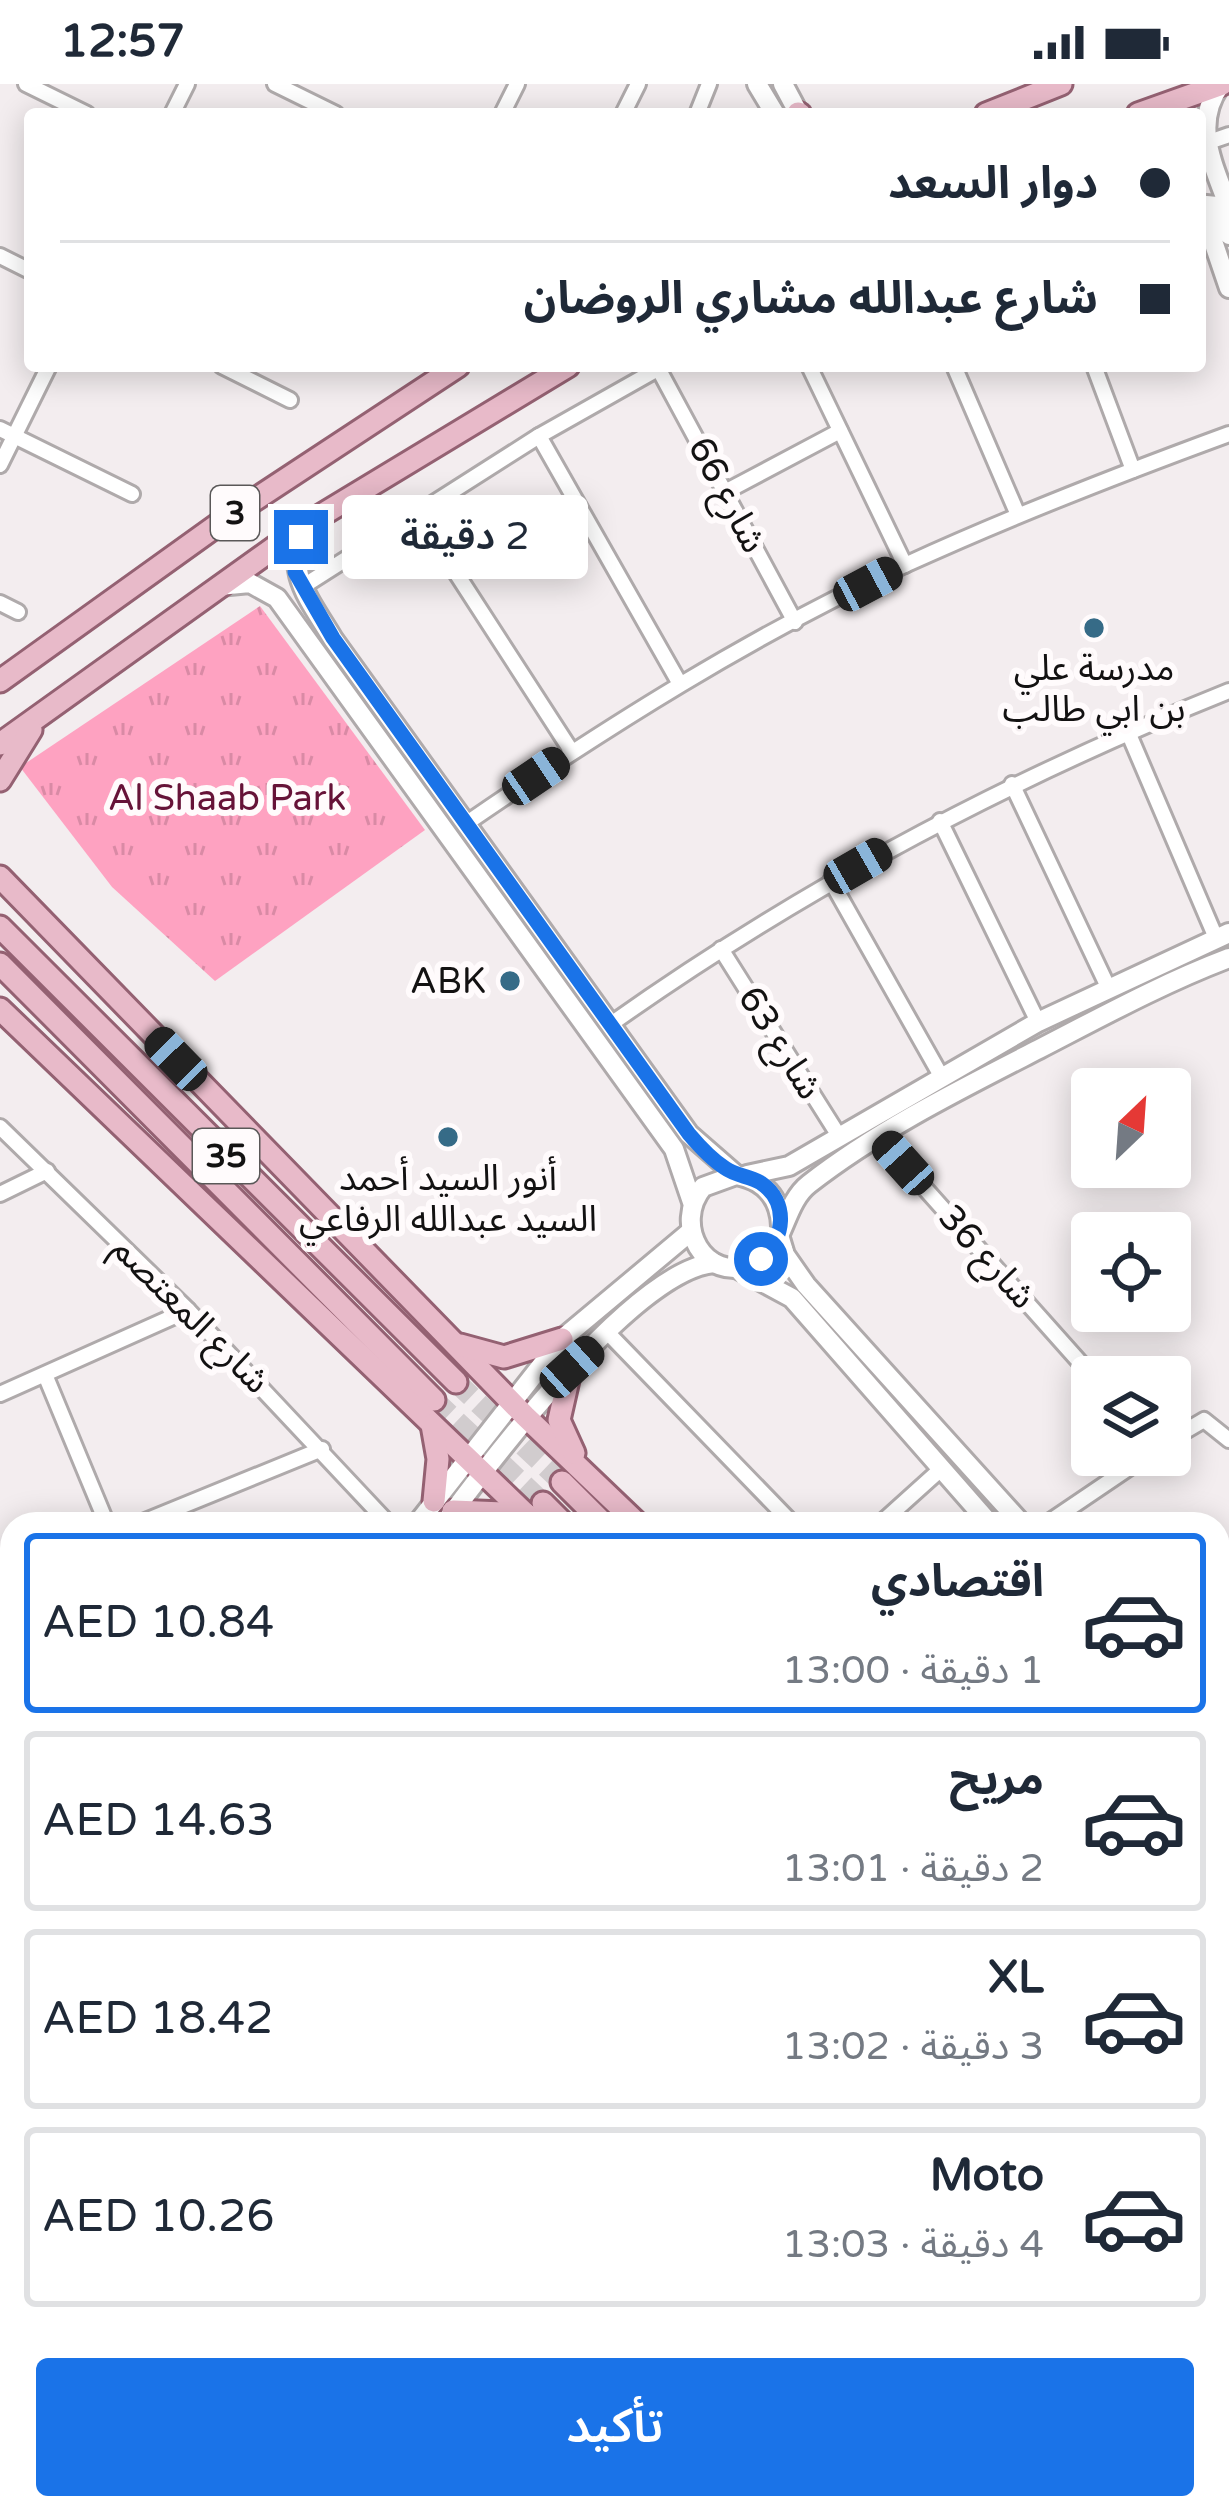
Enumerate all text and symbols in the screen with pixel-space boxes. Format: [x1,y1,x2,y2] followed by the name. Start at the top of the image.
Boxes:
[60,15,185,69] text: 12:57
[888,157,1098,211] text: دوار السعد
[524,272,1098,326] text: شارع عبدالله مشاري الروضان
[675,430,775,562] street label: شارع 66
[211,486,259,540] road number: 3
[343,495,589,579] callout: 2 دقيقة
[274,510,328,564] route end
[400,513,530,560] text: 2 دقيقة
[828,551,908,617] car
[1081,615,1107,641] marker: مدرسة علي بن ابي طالب
[1003,647,1186,736] place label: مدرسة علي بن ابي طالب
[496,741,576,811] car
[108,777,346,820] park label: Al Shaab Park
[818,832,898,900] car
[410,960,486,1003] place label: ABK
[497,968,523,994] marker: ABK
[725,979,831,1109] street label: شارع 63
[138,1021,214,1097] car
[1071,1068,1191,1188] north arrow
[1071,1068,1191,1476] map controls
[435,1124,461,1150] marker: أنور السيد أحمد السيد عبدالله الرفاعي
[866,1124,940,1202] car
[193,1129,259,1183] road number: 35
[299,1156,597,1246] place label: أنور السيد أحمد السيد عبدالله الرفاعي
[926,1196,1045,1320] street label: شارع 36
[1071,1212,1191,1332] button: locate
[100,1227,279,1406] street label: شارع المعتصم
[734,1232,788,1286] route start
[533,1330,611,1404] car
[1071,1356,1191,1476] button: layers
[871,1555,1044,1609] text: اقتصادي
[1080,1569,1188,1677] icon: car
[42,1596,274,1650] text: AED 10.84
[782,1647,1044,1694] text: 1 دقيقة · 13:00
[949,1753,1044,1807] text: مريح
[1080,1767,1188,1875] icon: car
[42,1794,275,1848] text: AED 14.63
[782,1845,1044,1892] text: 2 دقيقة · 13:01
[988,1951,1044,2005] text: XL
[1080,1965,1188,2073] icon: car
[42,1992,274,2046] text: AED 18.42
[782,2023,1044,2070] text: 3 دقيقة · 13:02
[930,2149,1044,2203] text: Moto
[1080,2163,1188,2271] icon: car
[42,2190,275,2244] text: AED 10.26
[782,2221,1044,2268] text: 4 دقيقة · 13:03
[36,2358,1194,2496] button: تأكيد

